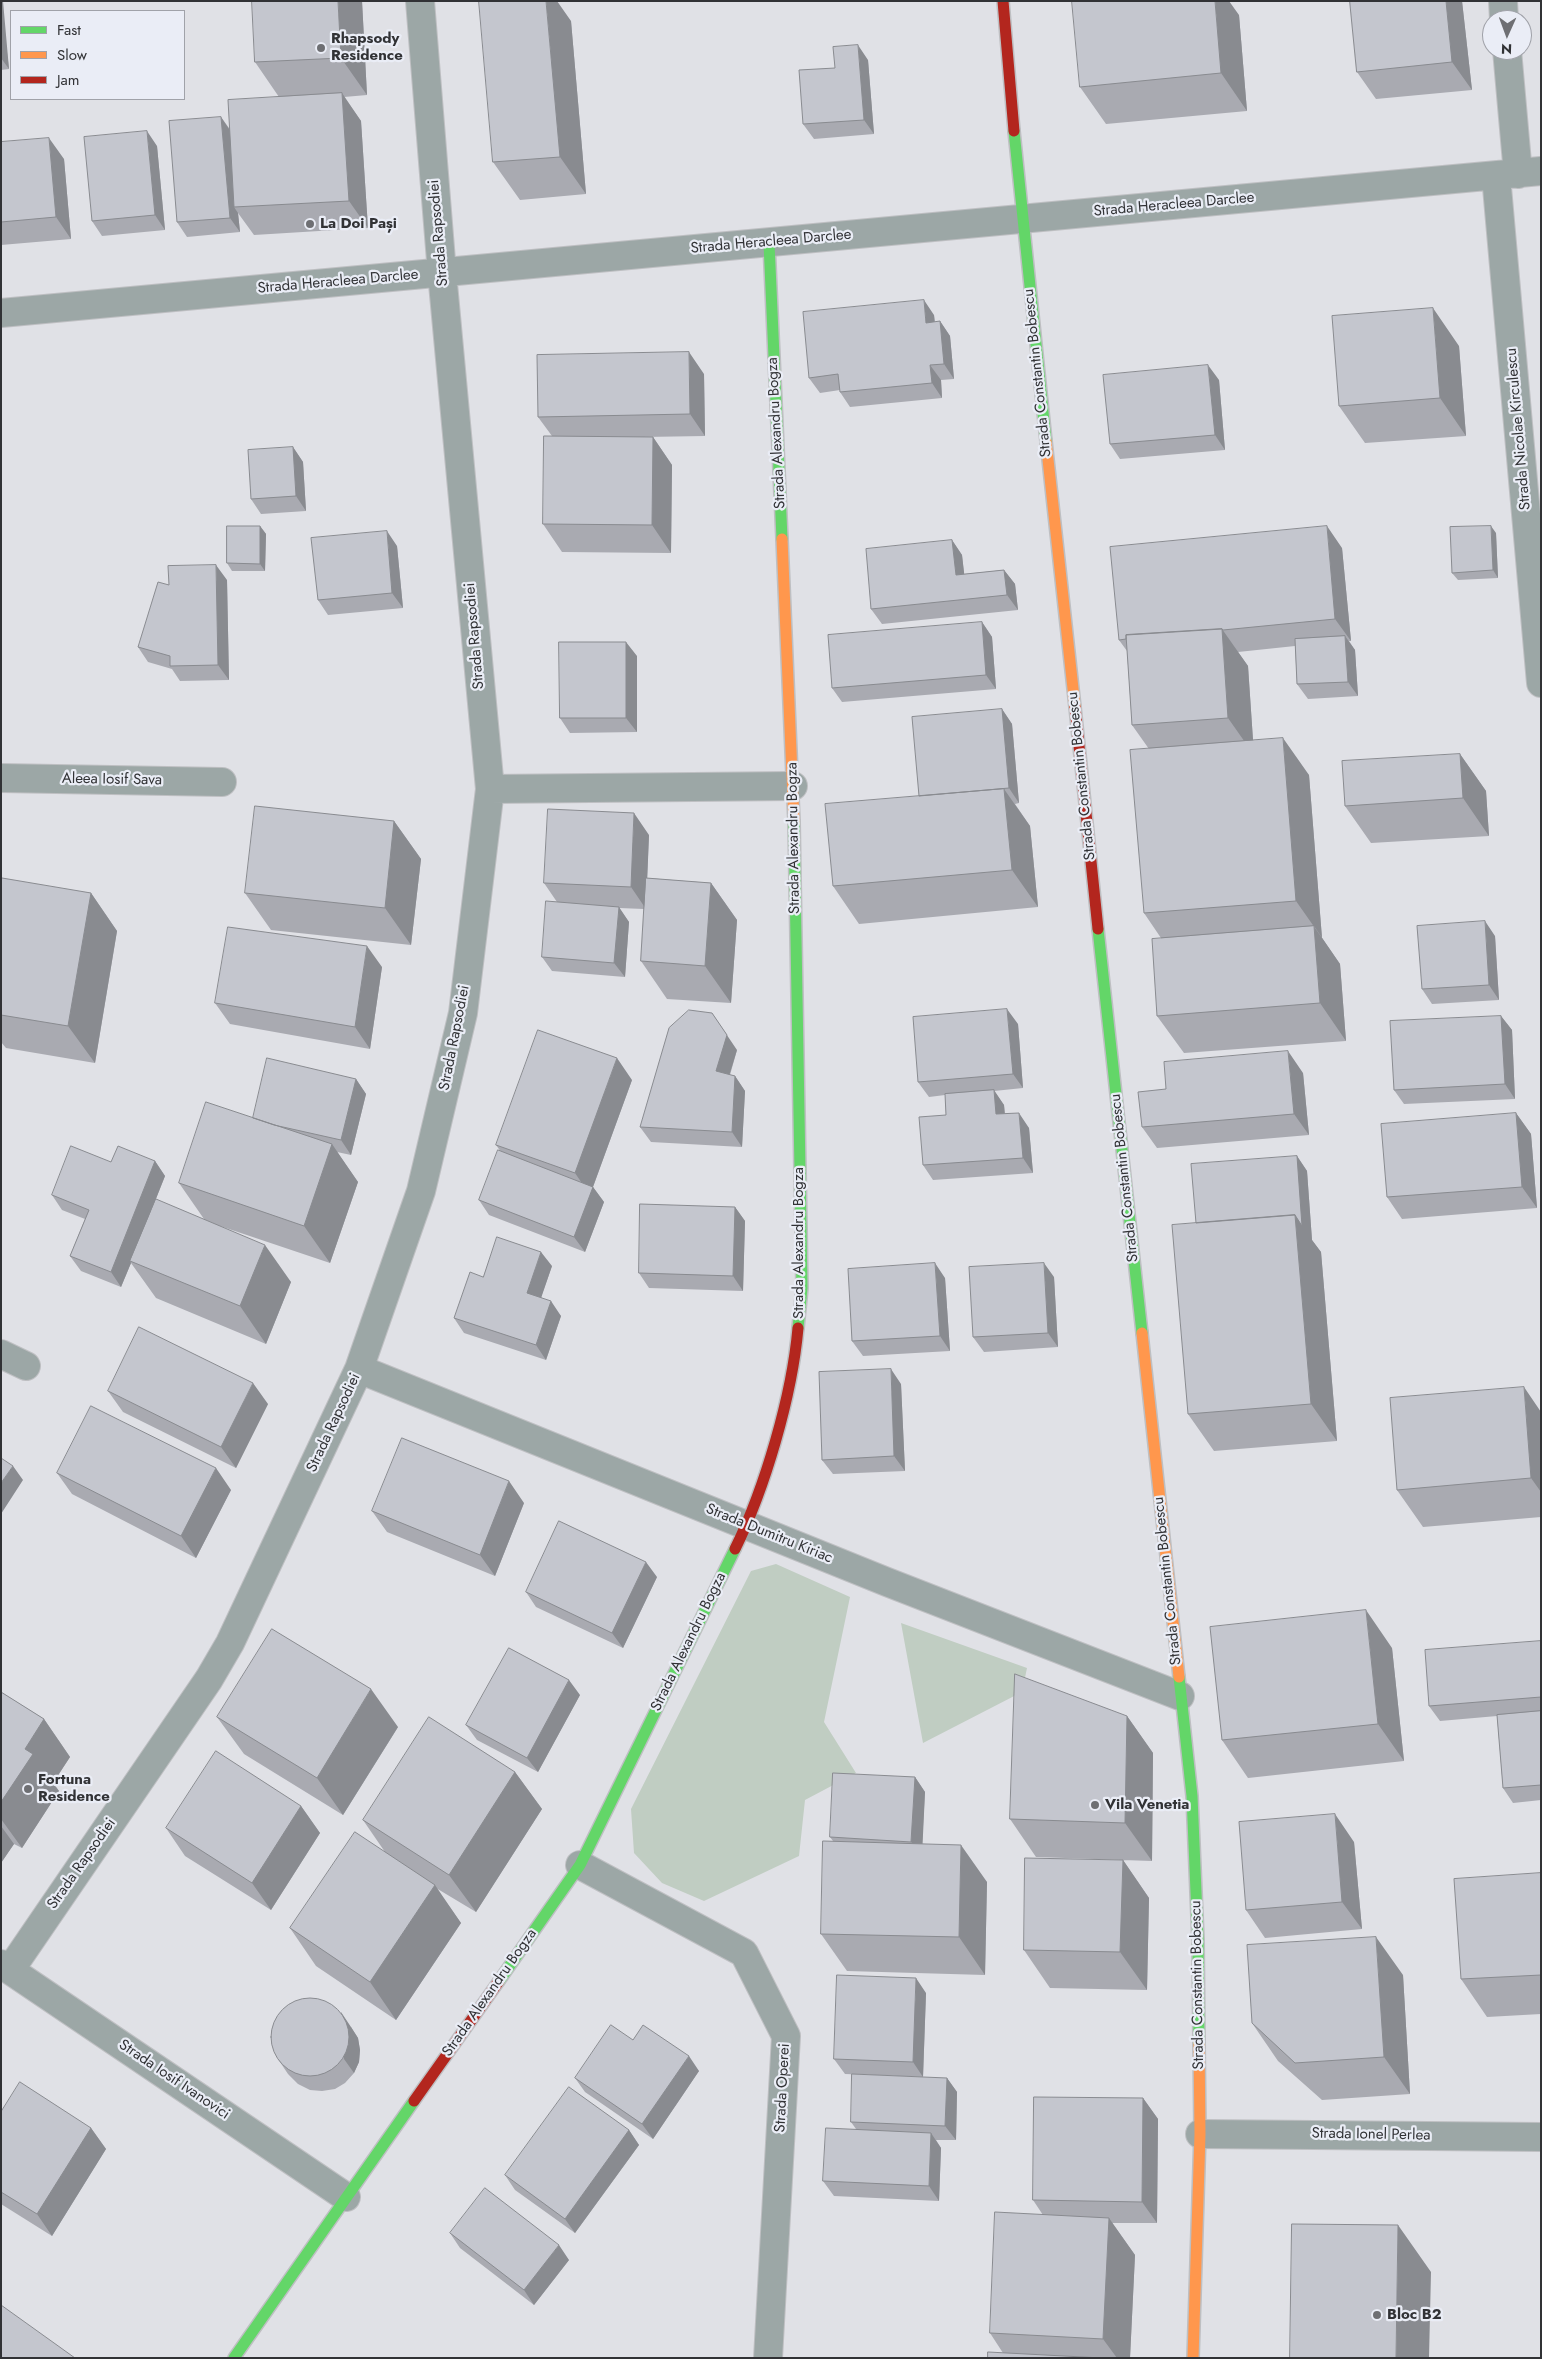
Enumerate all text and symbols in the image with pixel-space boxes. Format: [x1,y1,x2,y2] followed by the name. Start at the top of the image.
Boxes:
[10,10,185,100] legend
[1482,10,1532,60] north arrow
[57,19,81,41] text: Fast
[331,30,403,65] place label: Rhapsody Residence
[1501,39,1512,59] text: N
[315,42,327,54] marker: Rhapsody Residence
[57,44,87,66] text: Slow
[57,69,80,91] text: Jam
[425,179,453,287] street label: Strada Rapsodiei
[1093,189,1255,221] street label: Strada Heracleea Darclee
[320,215,397,233] place label: La Doi Pași
[304,218,316,230] marker: La Doi Pași
[690,226,852,258] street label: Strada Heracleea Darclee
[257,266,419,298] street label: Strada Heracleea Darclee
[1020,288,1056,458] street label: Strada Constantin Bobescu
[1503,347,1535,511] street label: Strada Nicolae Kirculescu
[764,357,790,509] street label: Strada Alexandru Bogza
[461,582,489,690] street label: Strada Rapsodiei
[1064,691,1100,861] street label: Strada Constantin Bobescu
[784,762,804,914] street label: Strada Alexandru Bogza
[62,770,162,790] street label: Aleea Iosif Sava
[436,984,474,1092] street label: Strada Rapsodiei
[1107,1093,1143,1263] street label: Strada Constantin Bobescu
[790,1167,808,1319] street label: Strada Alexandru Bogza
[303,1371,365,1475] street label: Strada Rapsodiei
[1150,1496,1186,1666] street label: Strada Constantin Bobescu
[703,1500,835,1568] street label: Strada Dumitru Kiriac
[648,1570,730,1714] street label: Strada Alexandru Bogza
[38,1771,110,1806] place label: Fortuna Residence
[22,1783,34,1795] marker: Fortuna Residence
[1105,1796,1189,1814] place label: Vila Venetia
[1089,1799,1101,1811] marker: Vila Venetia
[44,1815,120,1913] street label: Strada Rapsodiei
[1188,1900,1208,2070] street label: Strada Constantin Bobescu
[439,1926,541,2060] street label: Strada Alexandru Bogza
[115,2036,233,2124] street label: Strada Iosif Ivanovici
[772,2043,794,2133] street label: Strada Operei
[1311,2125,1431,2145] street label: Strada Ionel Perlea
[1387,2306,1442,2324] place label: Bloc B2
[1371,2309,1383,2321] marker: Bloc B2

